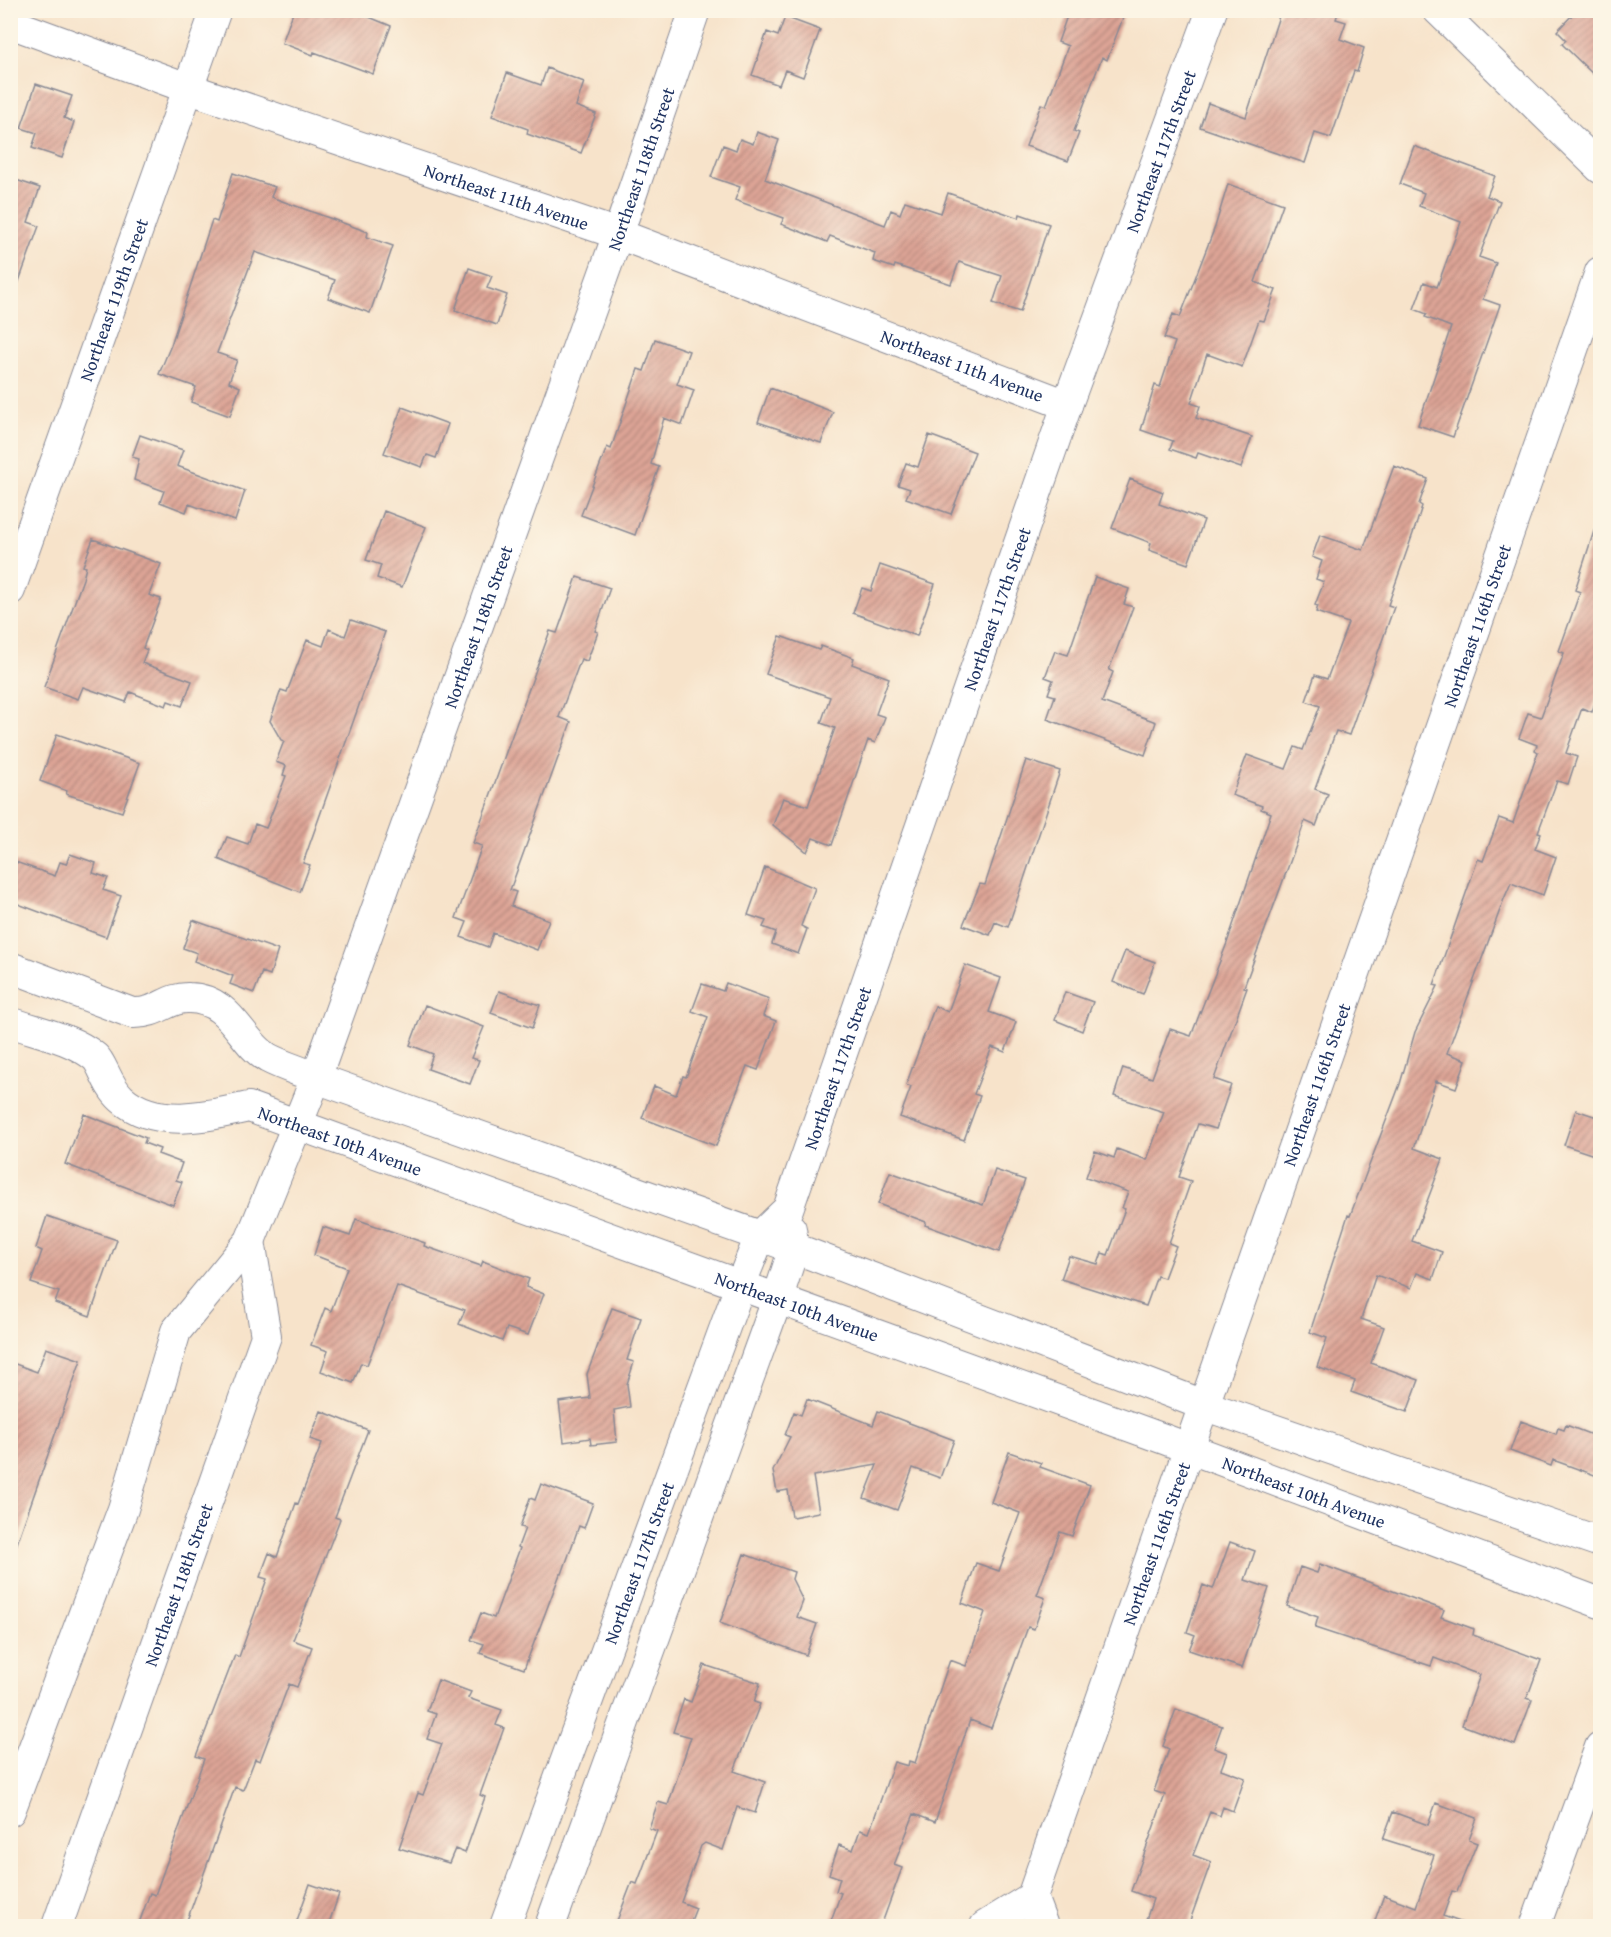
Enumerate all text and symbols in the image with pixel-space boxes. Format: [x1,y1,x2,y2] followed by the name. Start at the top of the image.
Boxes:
[1118,65,1203,236] street label: Northeast 117th Street
[600,83,681,254] street label: Northeast 118th Street
[421,156,593,237] street label: Northeast 11th Avenue
[72,214,155,385] street label: Northeast 119th Street
[877,322,1048,408] street label: Northeast 11th Avenue
[955,523,1037,694] street label: Northeast 117th Street
[1435,540,1518,711] street label: Northeast 116th Street
[436,541,519,712] street label: Northeast 118th Street
[796,982,878,1153] street label: Northeast 117th Street
[1275,999,1357,1170] street label: Northeast 116th Street
[255,1098,426,1182] street label: Northeast 10th Avenue
[711,1264,883,1348] street label: Northeast 10th Avenue
[1219,1449,1390,1535] street label: Northeast 10th Avenue
[1115,1457,1197,1629] street label: Northeast 116th Street
[596,1477,681,1648] street label: Northeast 117th Street
[137,1499,219,1670] street label: Northeast 118th Street

